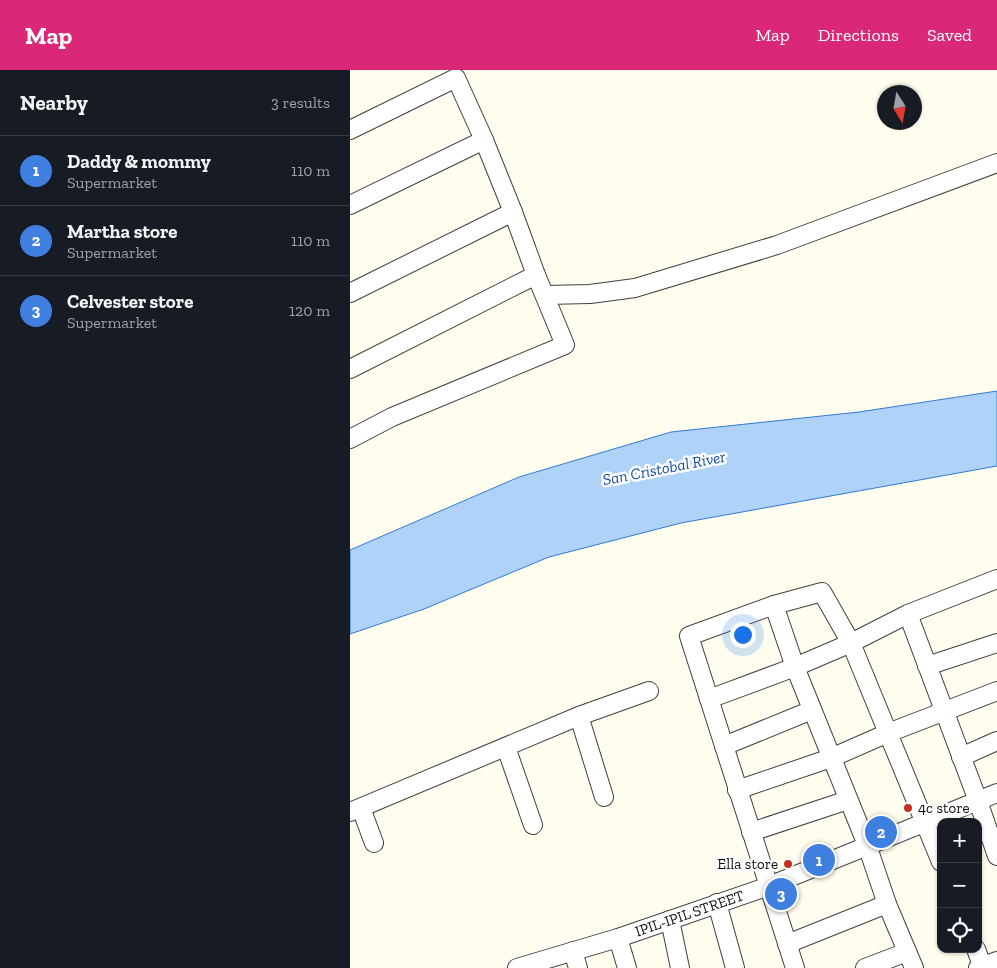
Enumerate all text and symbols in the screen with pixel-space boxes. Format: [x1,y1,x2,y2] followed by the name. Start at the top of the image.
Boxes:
[25,21,72,50] text: Map
[755,24,790,46] text: Map
[818,24,899,46] text: Directions
[927,24,972,46] text: Saved
[877,85,922,130] north arrow
[20,90,88,115] text: Nearby
[271,93,330,112] text: 3 results
[67,150,211,173] text: Daddy & mommy
[33,161,39,180] text: 1
[291,161,330,180] text: 110 m
[67,173,157,192] text: Supermarket
[67,220,178,243] text: Martha store
[32,231,40,250] text: 2
[291,231,330,250] text: 110 m
[67,243,157,262] text: Supermarket
[67,290,193,313] text: Celvester store
[32,301,40,320] text: 3
[289,301,330,320] text: 120 m
[67,313,157,332] text: Supermarket
[601,447,728,489] water label: San Cristobal River
[730,622,756,648] your location
[918,799,970,817] place label: 4c store
[902,802,914,814] marker: 4c store
[865,813,897,851] pin: 2
[937,818,982,953] map controls
[937,818,982,863] button: +
[803,841,835,879] pin: 1
[717,855,778,873] place label: Ella store
[782,858,794,870] marker: Ella store
[937,863,982,908] button: −
[765,875,797,913] pin: 3
[633,886,746,940] street label: IPIL-IPIL STREET
[937,908,982,953] button: locate

